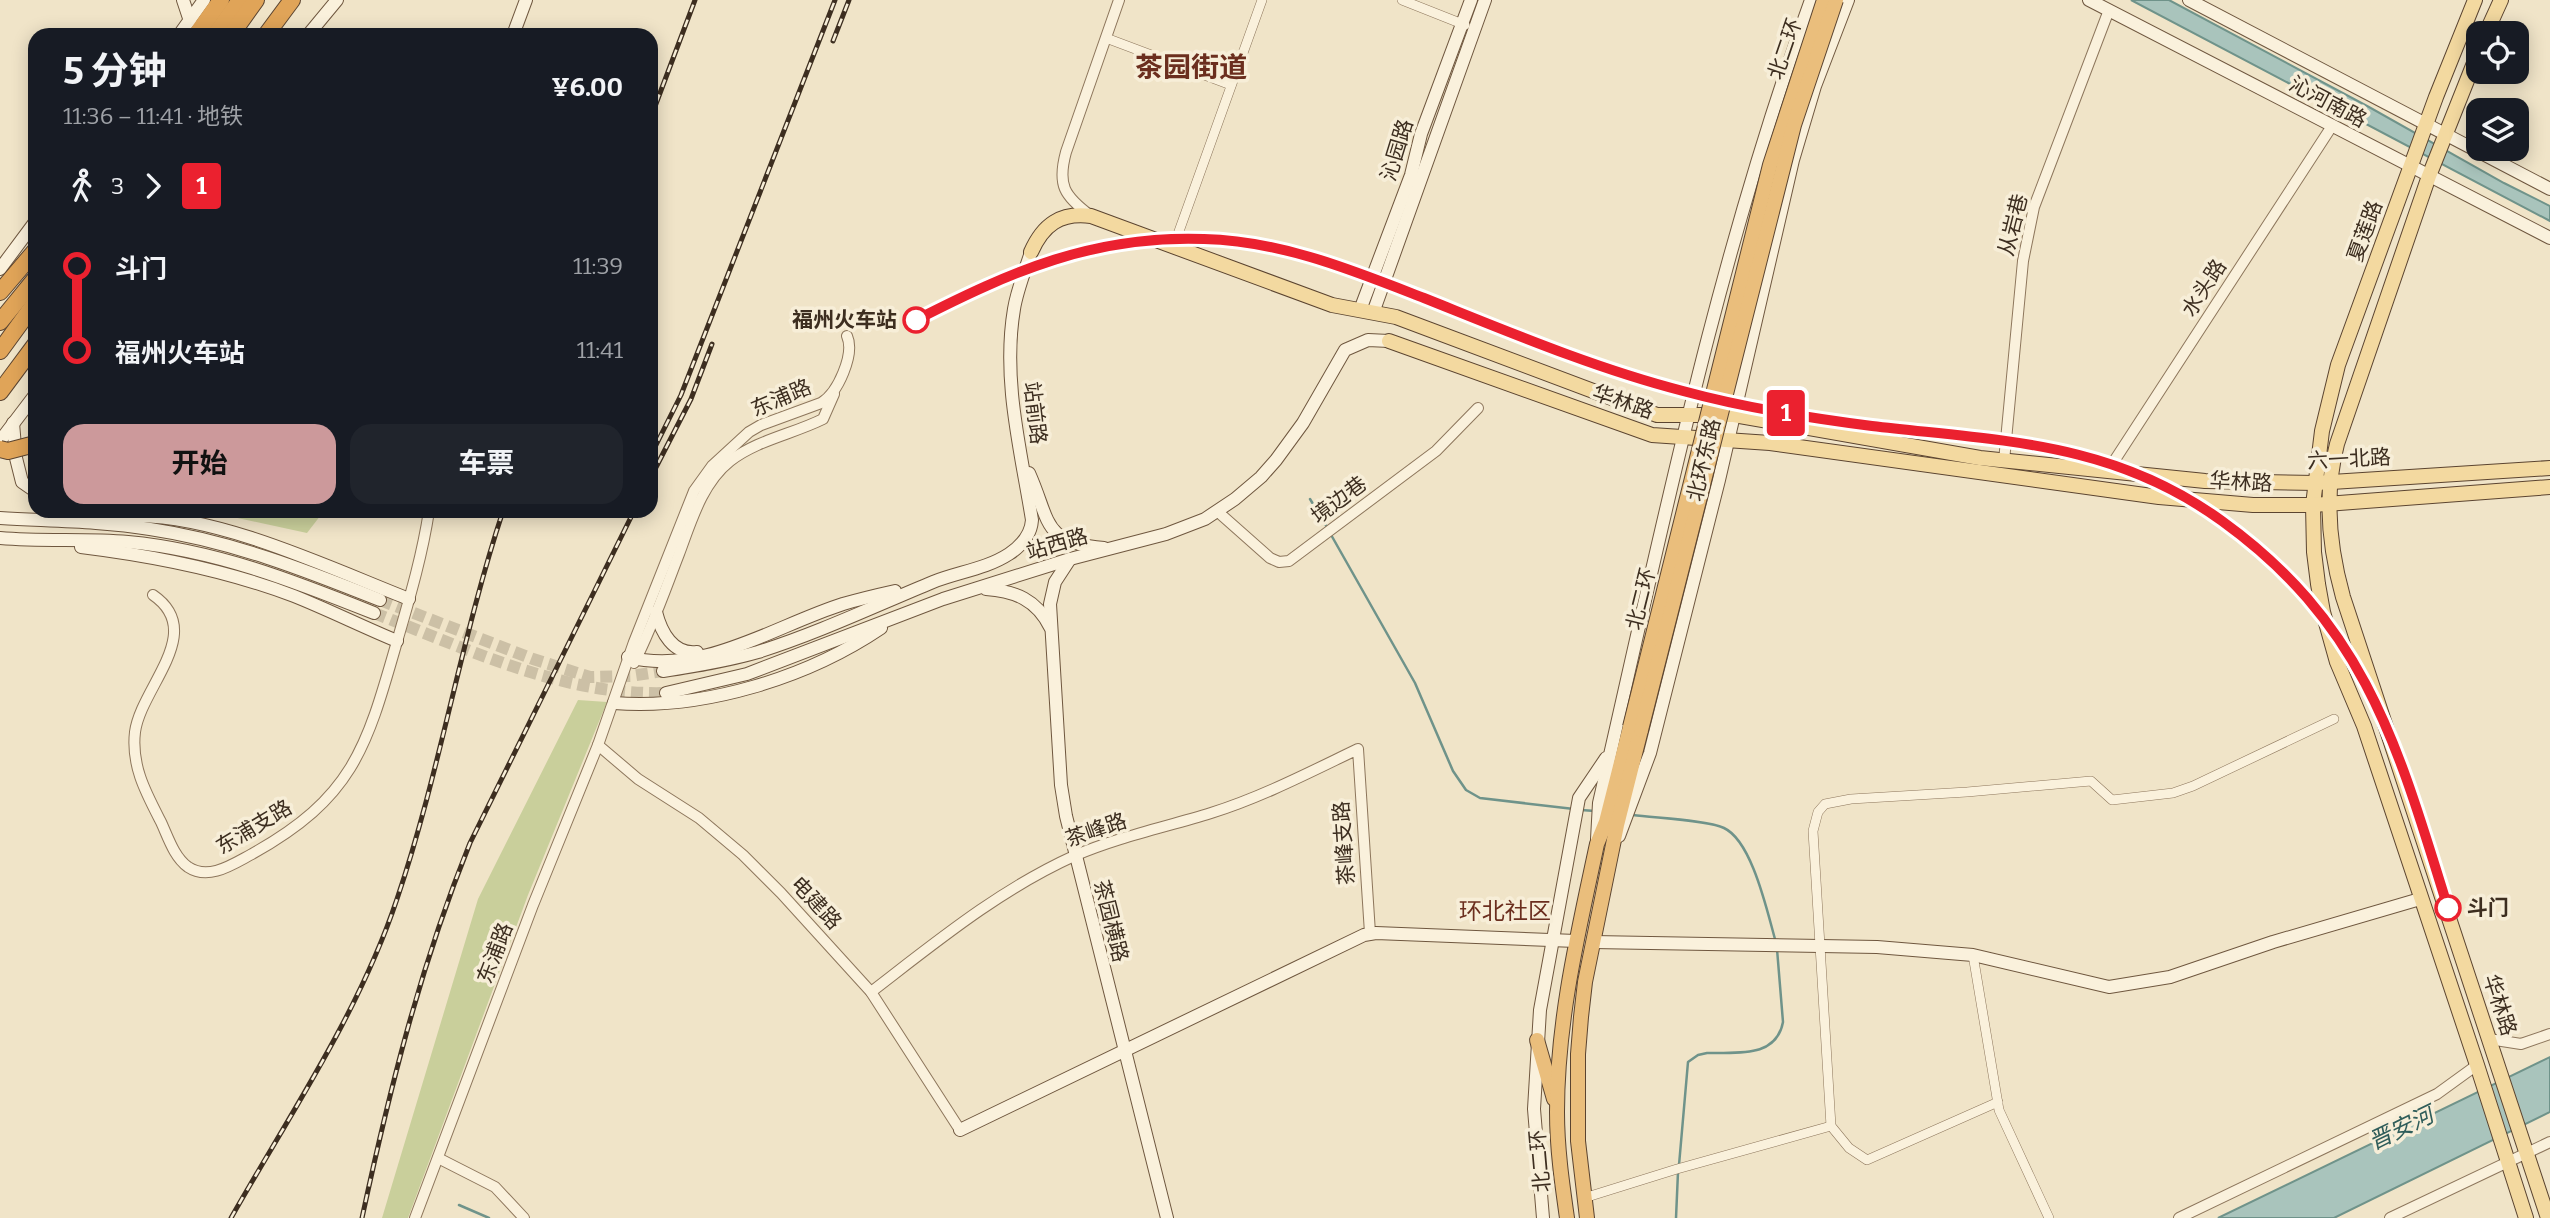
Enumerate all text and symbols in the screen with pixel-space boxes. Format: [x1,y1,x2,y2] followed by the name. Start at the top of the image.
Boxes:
[1762,15,1808,83] street label: 北二环
[2466,21,2529,161] map controls
[2466,21,2529,84] button: locate
[63,48,167,94] text: 5 分钟
[1135,51,1247,84] district label: 茶园街道
[2285,71,2371,133] street label: 沁河南路
[552,72,623,103] text: ¥6.00
[2466,98,2529,161] button: layers
[63,102,243,130] text: 11:36 – 11:41 · 地铁
[1375,116,1419,184] street label: 沁园路
[63,167,101,205] icon: walk
[134,167,172,205] icon: forward
[111,172,124,200] text: 3
[196,172,207,200] text: 1
[1993,191,2033,259] street label: 从岩巷
[2342,197,2388,265] street label: 夏莲路
[573,252,623,280] text: 11:39
[115,254,167,285] text: 斗门
[2176,255,2232,321] street label: 水头路
[792,307,897,333] place label: 福州火车站
[903,307,929,333] marker: 福州火车站
[577,336,623,364] text: 11:41
[115,338,245,369] text: 福州火车站
[747,374,815,422] street label: 东浦路
[1589,379,1657,425] street label: 华林路
[1018,380,1052,446] street label: 站前路
[1763,390,1809,436] line badge: 1
[1781,399,1791,427] text: 1
[1682,416,1726,504] street label: 北环东路
[63,424,336,504] button: 开始
[350,424,623,504] button: 车票
[2306,444,2392,474] street label: 六一北路
[2209,467,2273,497] street label: 华林路
[1306,471,1372,529] street label: 境边巷
[1023,523,1091,565] street label: 站西路
[1621,565,1661,633] street label: 北二环
[211,794,297,860] street label: 东浦支路
[1328,800,1360,886] street label: 茶峰支路
[1062,807,1130,853] street label: 茶峰路
[785,871,847,935] street label: 电建路
[1088,877,1134,965] street label: 茶园横路
[2435,895,2461,921] marker: 斗门
[2467,895,2509,921] place label: 斗门
[1459,897,1551,925] district label: 环北社区
[472,919,518,987] street label: 东浦路
[2478,971,2522,1039] street label: 华林路
[2364,1099,2442,1156] water label: 晋安河
[1524,1128,1556,1194] street label: 北二环

